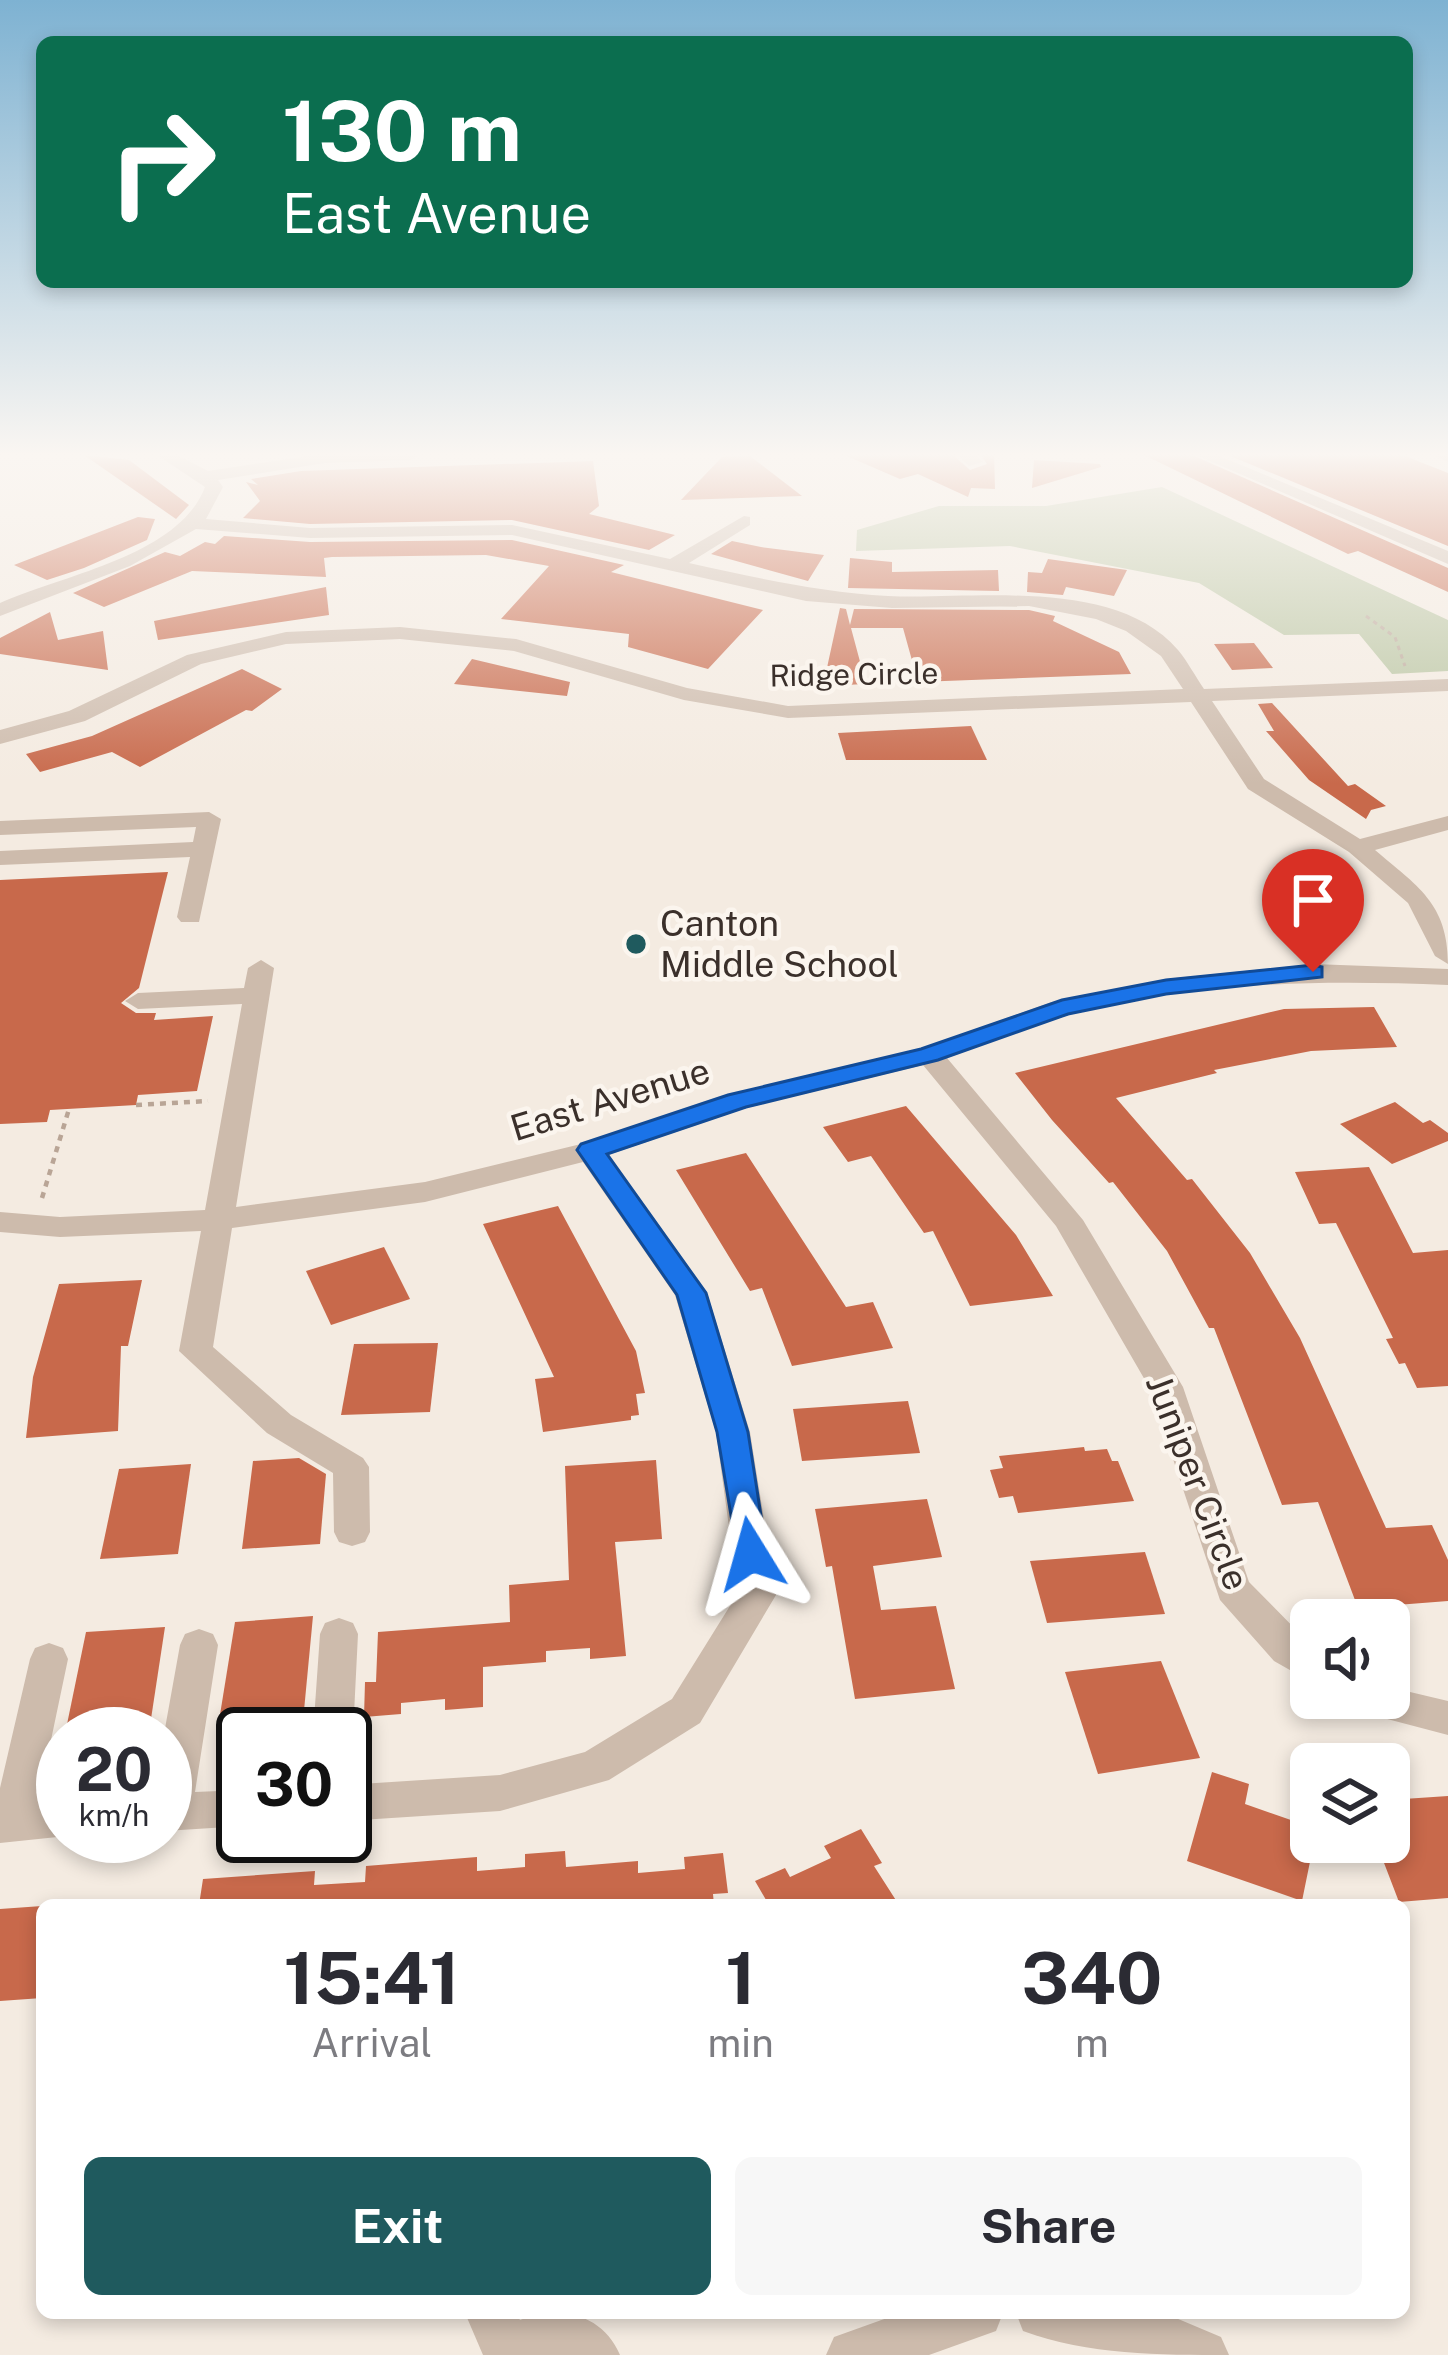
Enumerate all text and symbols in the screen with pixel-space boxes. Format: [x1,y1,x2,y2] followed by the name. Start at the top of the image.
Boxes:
[282,81,522,180] text: 130 m
[84,84,240,240] icon: right
[282,182,591,245] text: East Avenue
[769,655,939,693] street label: Ridge Circle
[1262,849,1364,972] pin
[1280,867,1346,933] icon: arrive
[660,902,899,985] place label: Canton Middle School
[623,931,649,957] marker: Canton Middle School
[505,1049,715,1149] street label: East Avenue
[1138,1368,1258,1596] street label: Juniper Circle
[688,1491,814,1617] position arrow
[1290,1599,1410,1863] map controls
[1290,1599,1410,1719] button: sound
[216,1707,372,1863] speed limit sign: 30
[76,1734,152,1805] text: 20
[1290,1743,1410,1863] button: layers
[79,1797,149,1833] text: km/h
[283,1936,460,2020] text: 15:41
[725,1936,756,2020] text: 1
[1021,1936,1163,2020] text: 340
[312,2020,432,2066] text: Arrival
[708,2020,774,2066] text: min
[1075,2020,1109,2066] text: m
[84,2157,711,2295] button: Exit
[735,2157,1362,2295] button: Share

